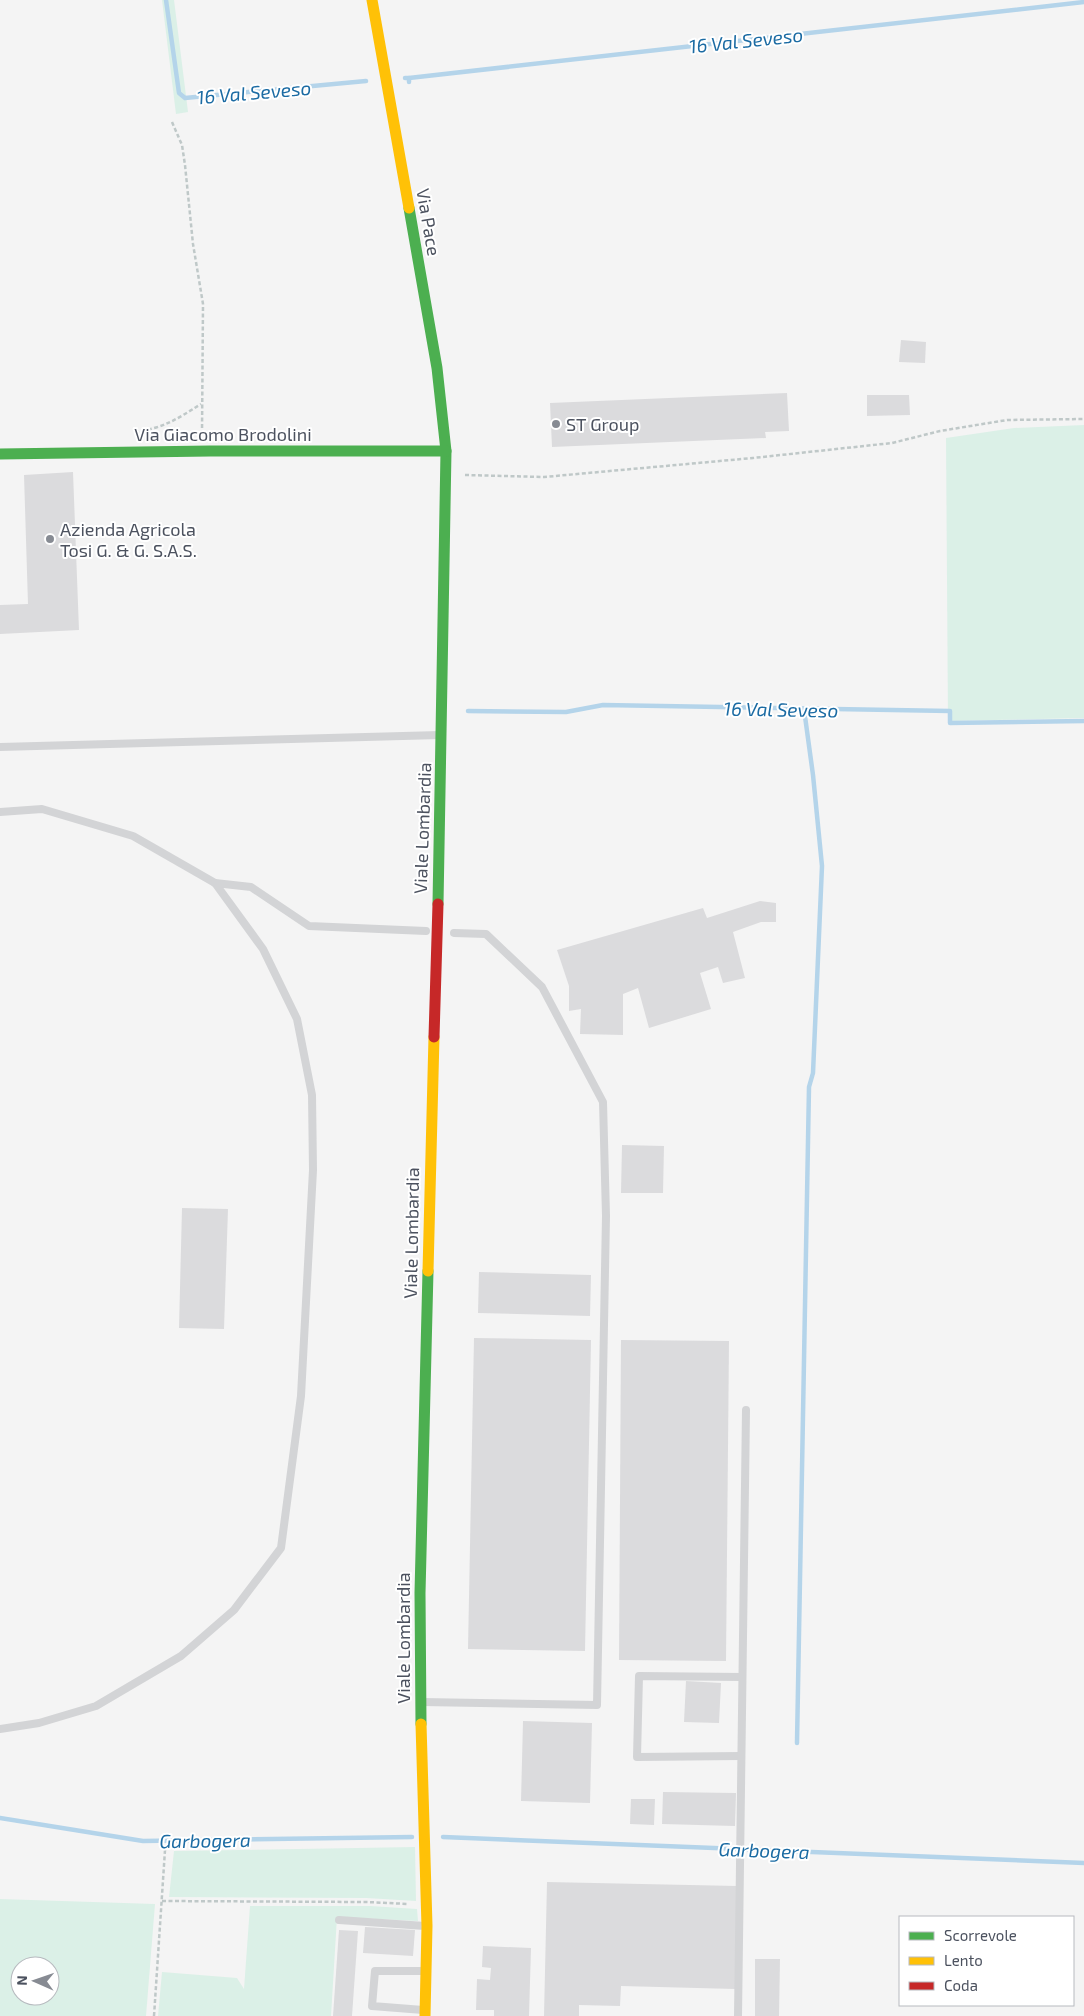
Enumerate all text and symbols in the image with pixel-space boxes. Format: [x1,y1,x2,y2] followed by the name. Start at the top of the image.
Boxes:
[688,23,804,57] water label: 16 Val Seveso
[196,76,312,108] water label: 16 Val Seveso
[412,187,446,257] street label: Via Pace
[566,413,639,435] place label: ST Group
[550,418,562,430] marker: ST Group
[134,423,312,445] street label: Via Giacomo Brodolini
[60,518,197,561] place label: Azienda Agricola Tosi G. & G. S.A.S.
[44,533,56,545] marker: Azienda Agricola Tosi G. & G. S.A.S.
[724,697,838,721] water label: 16 Val Seveso
[409,762,435,894] street label: Viale Lombardia
[399,1167,423,1299] street label: Viale Lombardia
[392,1572,414,1704] street label: Viale Lombardia
[159,1828,251,1852] water label: Garbogera
[718,1837,810,1863] water label: Garbogera
[899,1916,1074,2006] legend
[944,1926,1017,1944] text: Scorrevole
[944,1951,983,1969] text: Lento
[10,1956,60,2006] north arrow
[13,1975,30,1986] text: N
[944,1976,978,1994] text: Coda

